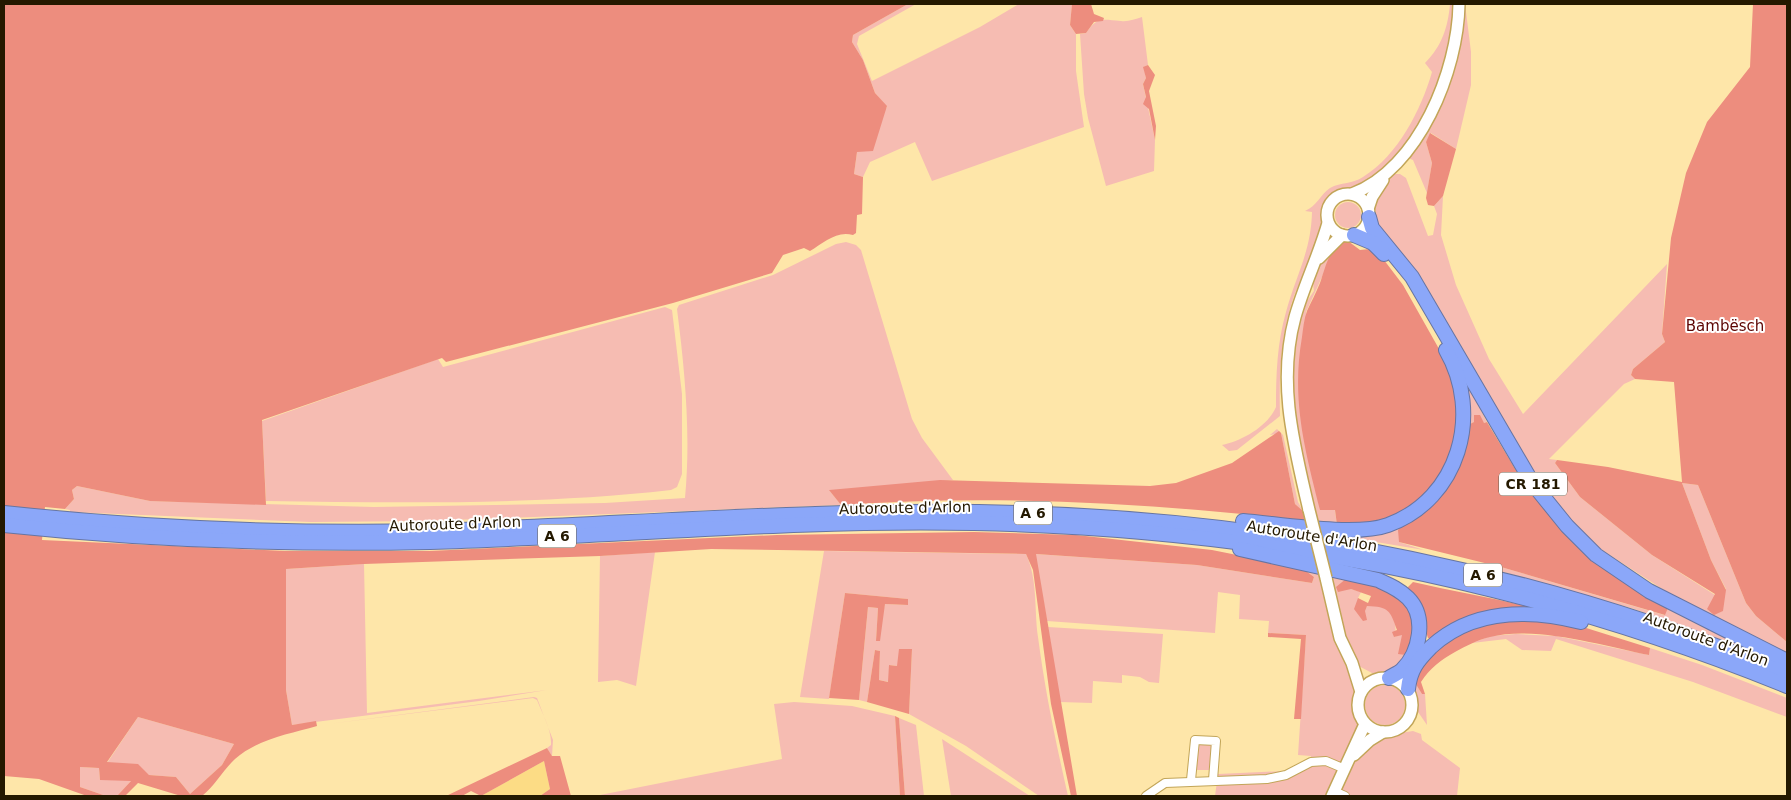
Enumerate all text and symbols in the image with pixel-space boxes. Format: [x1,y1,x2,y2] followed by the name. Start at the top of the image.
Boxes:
[1686,317,1764,335] park label: Bambësch
[1499,472,1567,496] road number: CR 181
[839,498,971,518] street label: Autoroute d'Arlon
[1014,502,1052,524] road number: A 6
[389,513,521,535] street label: Autoroute d'Arlon
[1245,517,1379,555] street label: Autoroute d'Arlon
[538,524,576,548] road number: A 6
[1464,564,1502,586] road number: A 6
[1641,608,1771,670] street label: Autoroute d'Arlon

